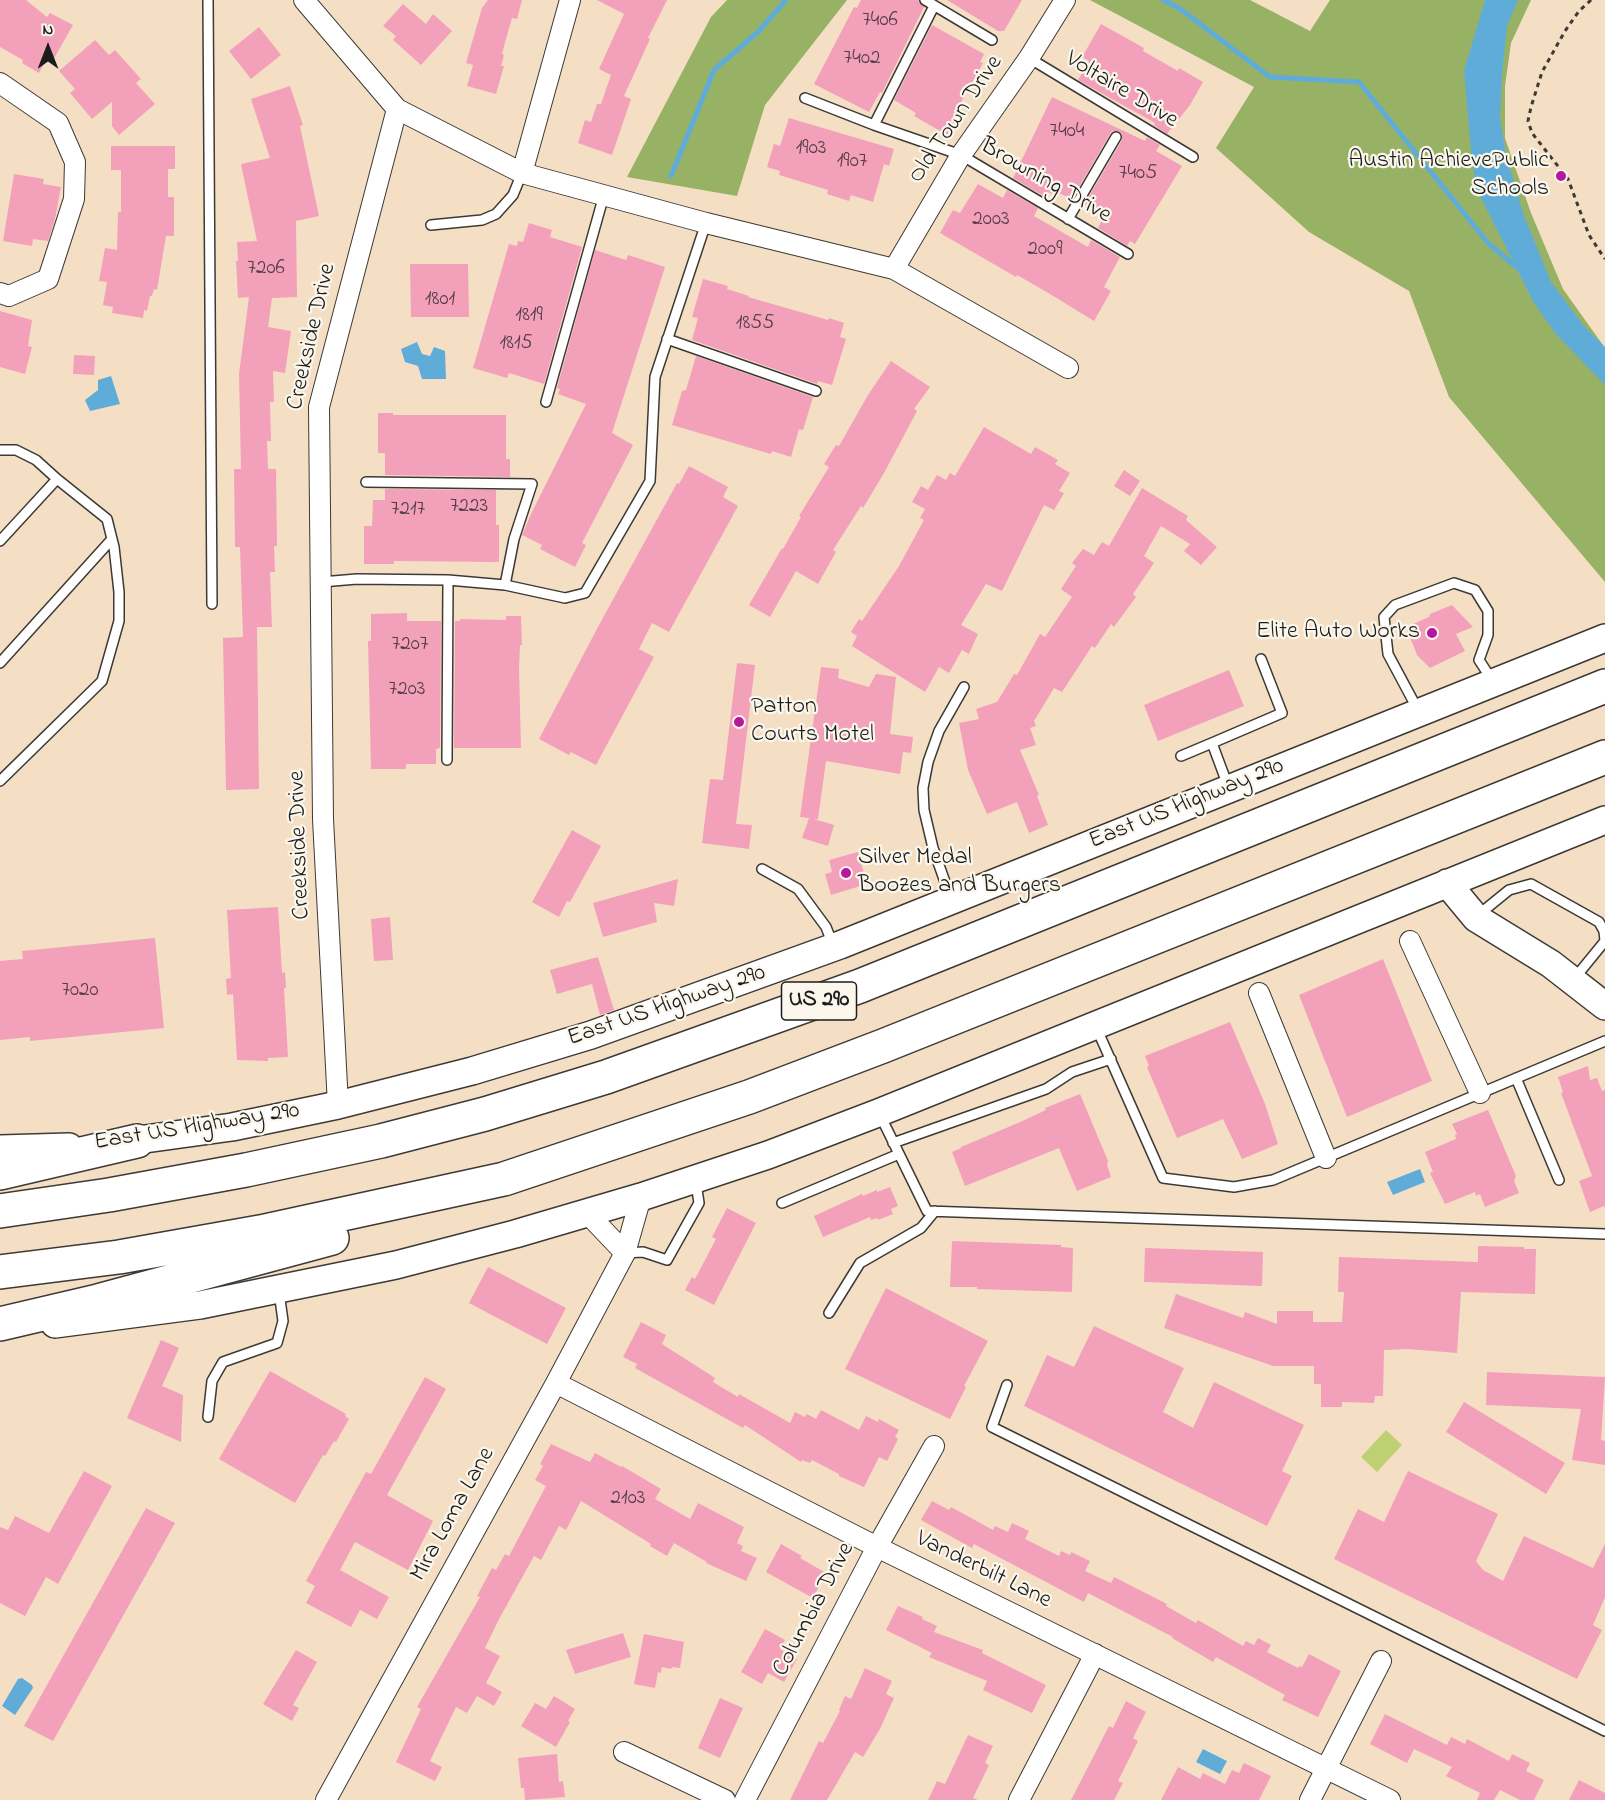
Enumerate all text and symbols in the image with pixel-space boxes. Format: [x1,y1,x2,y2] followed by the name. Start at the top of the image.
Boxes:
[862,9,898,35] house number: 7406
[18,18,78,78] north arrow
[43,18,53,42] text: N
[1059,46,1183,136] street label: Voltaire Drive
[844,47,880,73] house number: 7402
[904,50,1010,190] street label: Old Town Drive
[1049,120,1085,146] house number: 7404
[974,133,1116,231] street label: Browning Drive
[796,137,826,163] house number: 1903
[1348,148,1549,204] place label: Austin AchievePublic Schools
[837,150,867,176] house number: 1907
[1119,162,1157,188] house number: 7405
[1554,169,1568,183] marker: Austin AchievePublic Schools
[972,208,1010,234] house number: 2003
[1028,238,1062,264] house number: 2009
[247,257,285,283] house number: 7206
[282,261,344,413] street label: Creekside Drive
[425,288,455,314] house number: 1801
[515,304,543,330] house number: 1819
[736,312,774,338] house number: 1855
[499,332,533,358] house number: 1815
[450,495,488,521] house number: 7223
[391,498,425,524] house number: 7217
[1256,619,1420,647] place label: Elite Auto Works
[1425,626,1439,640] marker: Elite Auto Works
[392,633,428,659] house number: 7207
[389,678,425,704] house number: 7203
[751,694,874,750] place label: Patton Courts Motel
[732,715,746,729] marker: Patton Courts Motel
[1085,753,1289,857] street label: East US Highway 290
[284,770,318,920] street label: Creekside Drive
[858,845,1061,901] place label: Silver Medal Boozes and Burgers
[839,866,853,880] marker: Silver Medal Boozes and Burgers
[564,960,770,1054] street label: East US Highway 290
[61,979,99,1005] house number: 7020
[782,982,856,1020] road number: US 290
[92,1098,302,1158] street label: East US Highway 290
[405,1443,503,1587] street label: Mira Loma Lane
[611,1487,645,1513] house number: 2103
[911,1526,1055,1616] street label: Vanderbilt Lane
[768,1538,862,1682] street label: Columbia Drive

